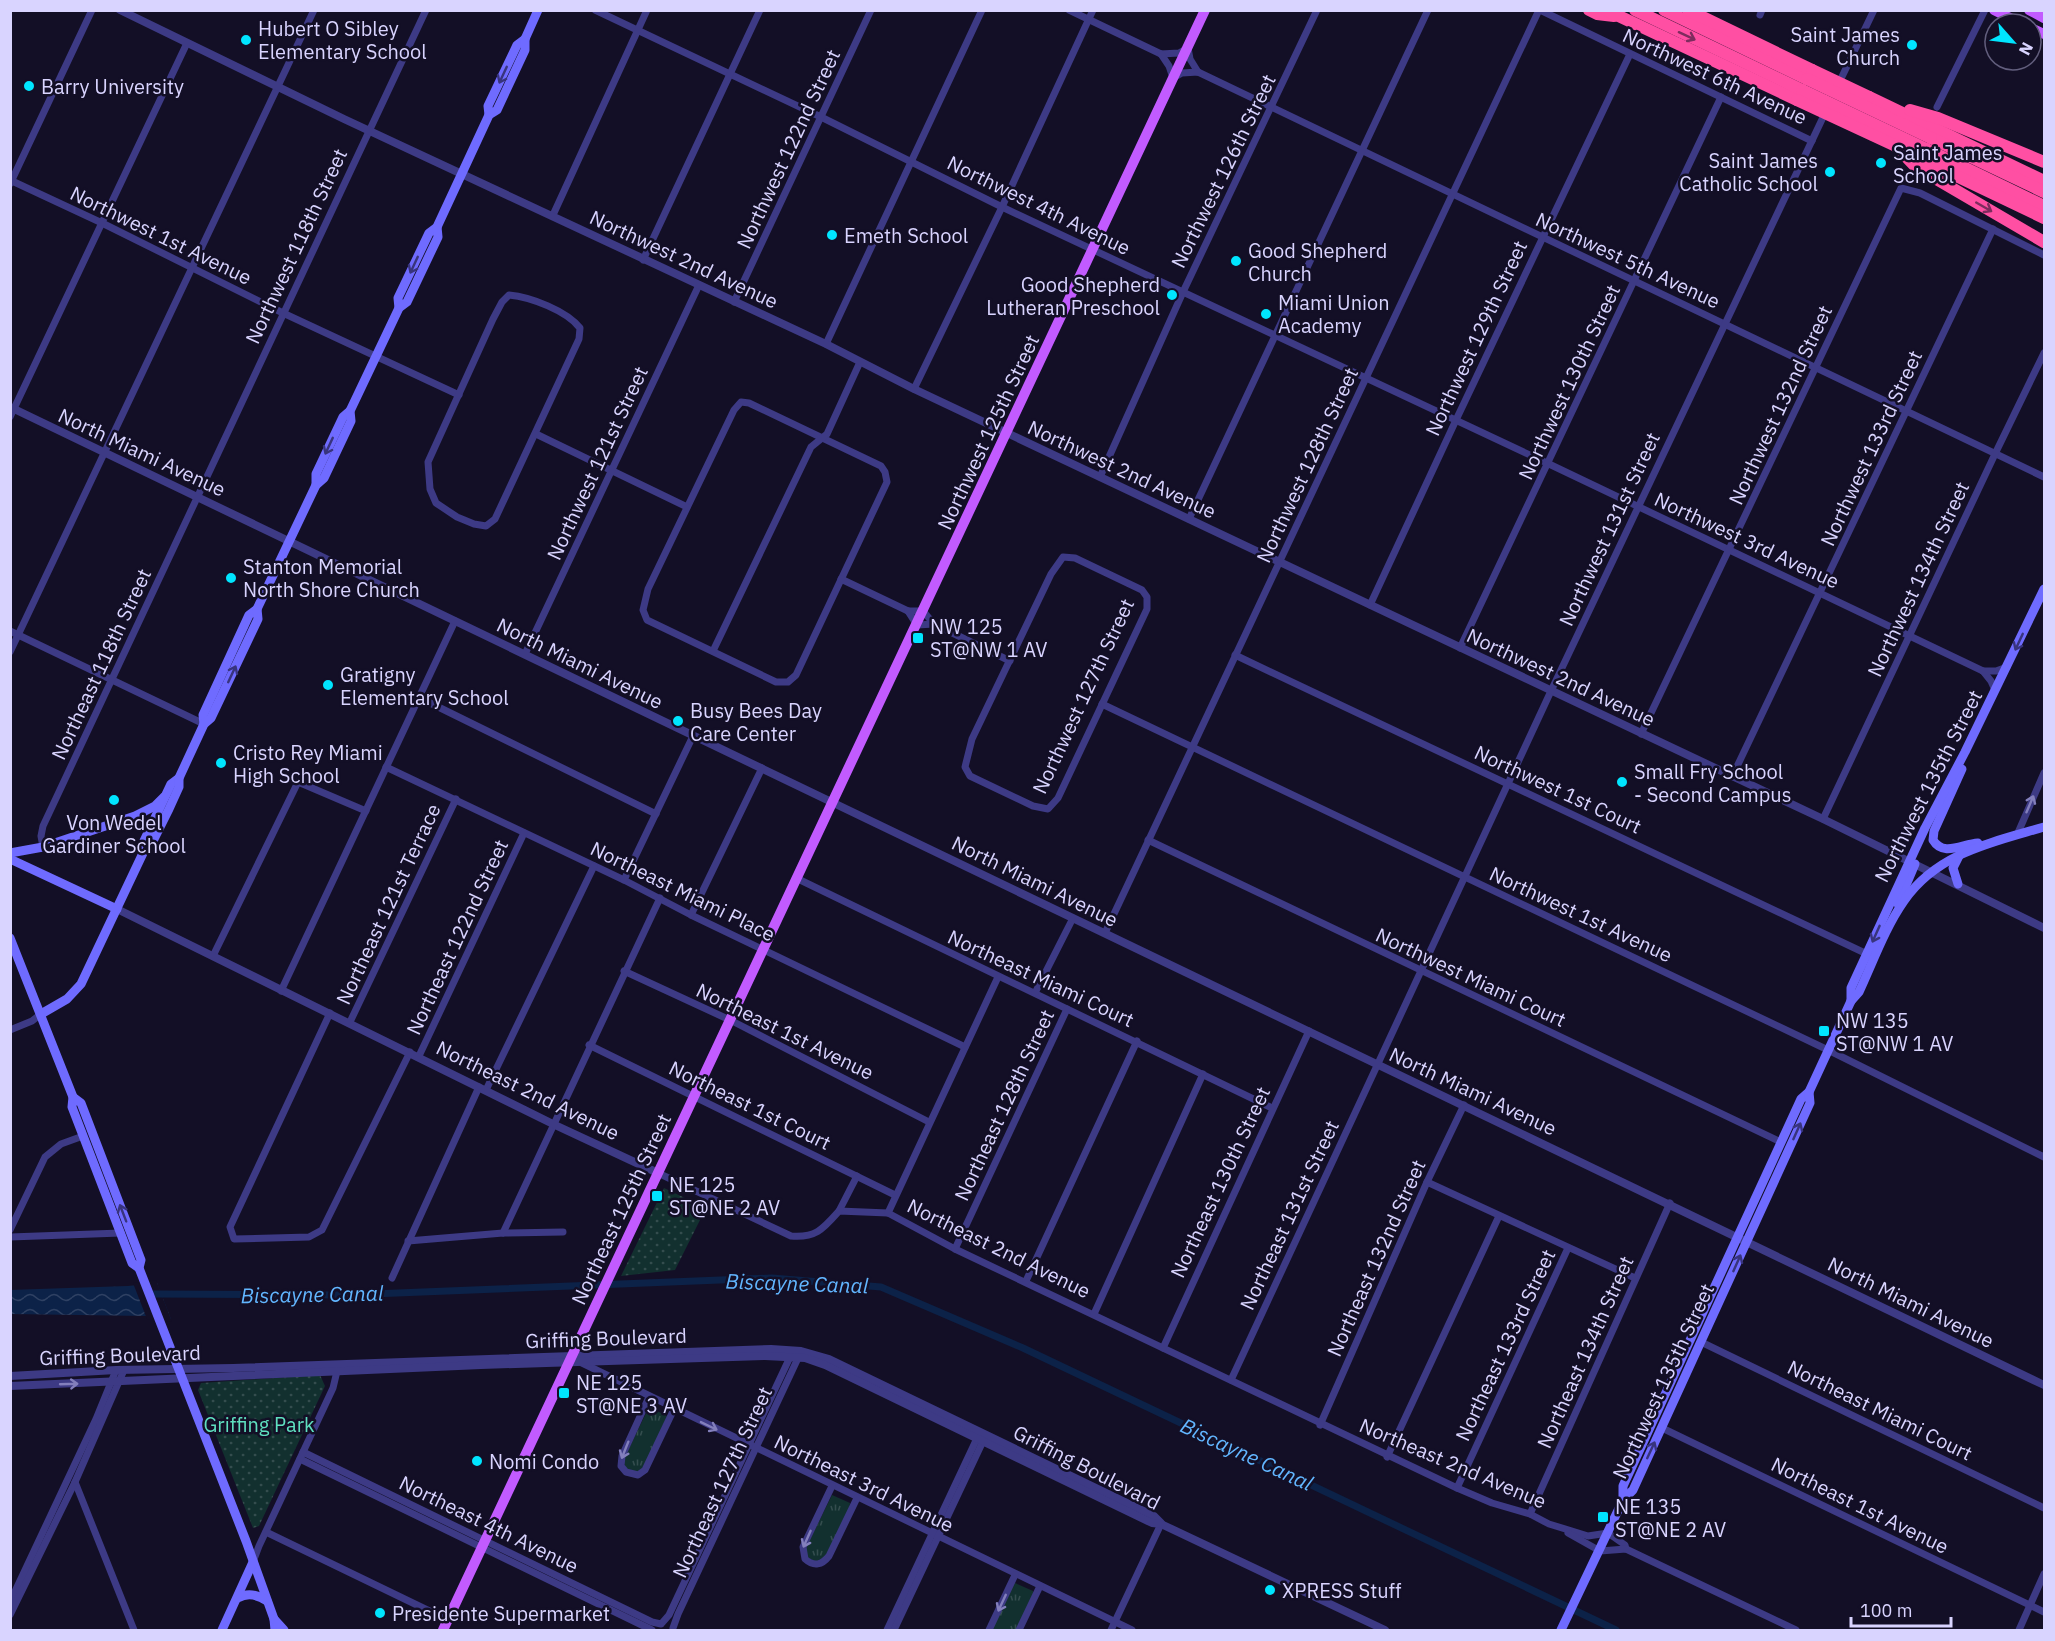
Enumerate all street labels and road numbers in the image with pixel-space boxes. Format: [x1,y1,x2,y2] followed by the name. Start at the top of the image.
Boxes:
[1618,21,1812,131] street label: Northwest 6th Avenue
[730,45,846,253] street label: Northwest 122nd Street
[1164,70,1282,272] street label: Northwest 126th Street
[239,144,353,348] street label: Northwest 118th Street
[943,149,1135,261] street label: Northwest 4th Avenue
[66,179,256,291] street label: Northwest 1st Avenue
[585,203,783,315] street label: Northwest 2nd Avenue
[1531,205,1725,315] street label: Northwest 5th Avenue
[1419,236,1533,440] street label: Northwest 129th Street
[1512,280,1626,484] street label: Northwest 130th Street
[1722,301,1838,509] street label: Northwest 132nd Street
[931,330,1045,534] street label: Northwest 125th Street
[1814,346,1928,550] street label: Northwest 133rd Street
[540,362,654,564] street label: Northwest 121st Street
[1250,363,1364,567] street label: Northwest 128th Street
[54,401,230,503] street label: North Miami Avenue
[1023,413,1221,525] street label: Northwest 2nd Avenue
[1552,428,1666,630] street label: Northwest 131st Street
[1861,477,1975,681] street label: Northwest 134th Street
[1650,485,1844,595] street label: Northwest 3rd Avenue
[45,564,157,764] street label: Northeast 118th Street
[1026,594,1140,798] street label: Northwest 127th Street
[492,611,668,715] street label: North Miami Avenue
[1462,621,1660,733] street label: Northwest 2nd Avenue
[1868,685,1988,887] street label: Northwest 135th Street
[1470,738,1646,840] street label: Northwest 1st Court
[330,799,446,1009] street label: Northeast 121st Terrace
[947,829,1123,933] street label: North Miami Avenue
[400,835,514,1039] street label: Northeast 122nd Street
[586,835,780,948] street label: Northeast Miami Place
[1485,860,1677,968] street label: Northwest 1st Avenue
[1371,921,1571,1033] street label: Northwest Miami Court
[943,923,1139,1033] street label: Northeast Miami Court
[692,976,878,1086] street label: Northeast 1st Avenue
[948,1005,1060,1205] street label: Northeast 128th Street
[432,1034,624,1146] street label: Northeast 2nd Avenue
[1385,1040,1561,1142] street label: North Miami Avenue
[665,1054,835,1156] street label: Northeast 1st Court
[1164,1082,1276,1282] street label: Northeast 130th Street
[565,1109,677,1309] street label: Northeast 125th Street
[1233,1116,1345,1314] street label: Northeast 131st Street
[1320,1155,1432,1361] street label: Northeast 132nd Street
[903,1192,1095,1304] street label: Northeast 2nd Avenue
[1449,1245,1561,1445] street label: Northeast 133rd Street
[1823,1250,1999,1354] street label: North Miami Avenue
[1530,1251,1640,1453] street label: Northeast 134th Street
[1606,1279,1720,1483] street label: Northwest 135th Street
[525,1322,687,1354] street label: Griffing Boulevard
[39,1339,201,1371] street label: Griffing Boulevard
[1783,1353,1977,1467] street label: Northeast Miami Court
[666,1382,778,1582] street label: Northeast 127th Street
[1355,1411,1551,1515] street label: Northeast 2nd Avenue
[1009,1418,1165,1516] street label: Griffing Boulevard
[770,1428,958,1538] street label: Northeast 3rd Avenue
[1767,1450,1953,1560] street label: Northeast 1st Avenue
[395,1469,583,1579] street label: Northeast 4th Avenue

